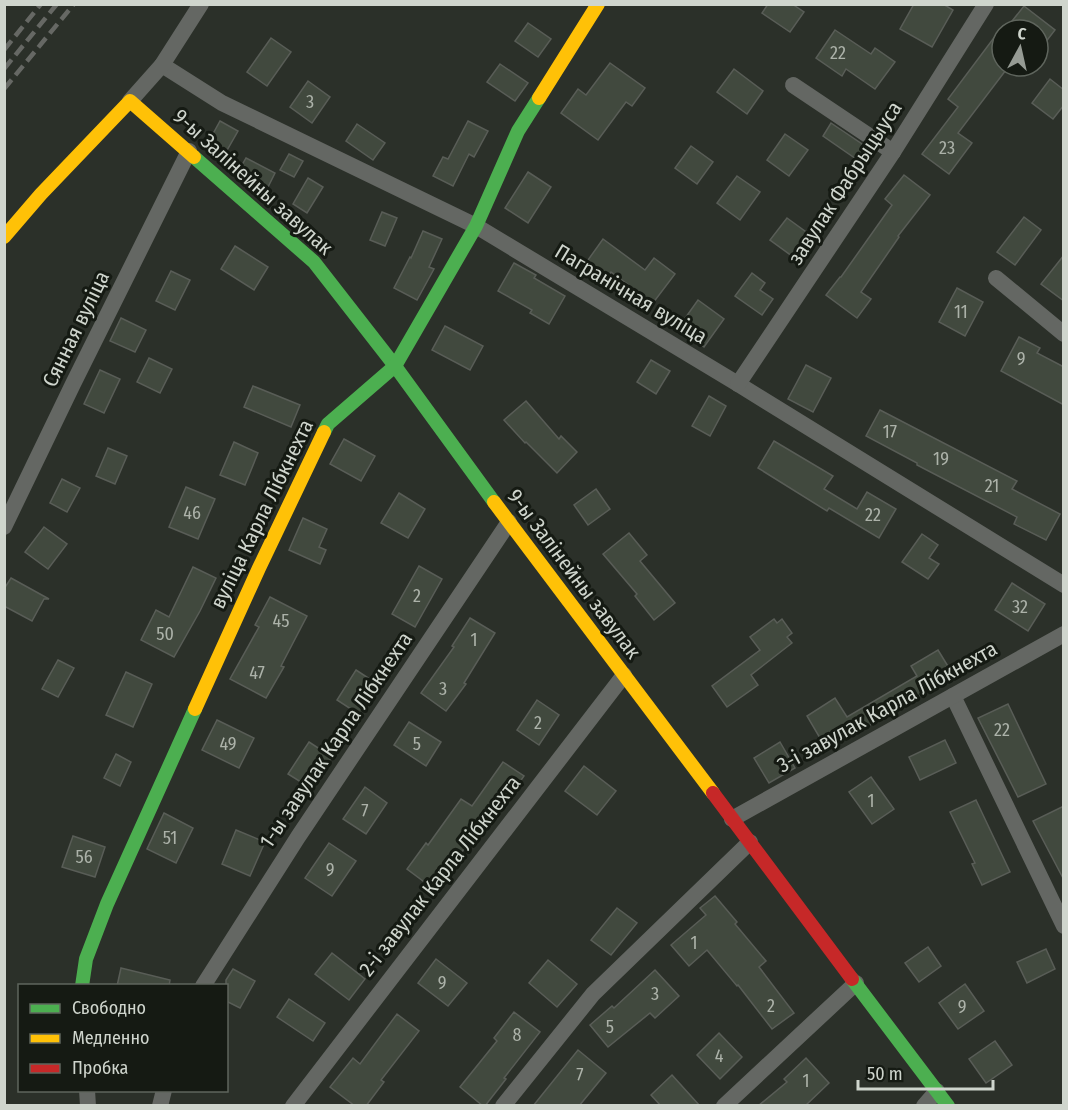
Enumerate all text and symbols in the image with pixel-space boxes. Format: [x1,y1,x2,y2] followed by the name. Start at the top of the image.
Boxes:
[990,18,1050,78] north arrow
[1017,24,1028,44] text: С
[830,42,846,64] house number: 22
[306,91,314,113] house number: 3
[782,96,908,270] street label: завулак Фабрыцыуса
[168,103,338,261] street label: 9-ы Залінейны завулак
[939,137,955,159] house number: 23
[550,238,712,350] street label: Пагранічная вуліца
[37,267,115,391] street label: Сянная вуліца
[954,301,968,323] house number: 11
[1017,348,1025,370] house number: 9
[205,415,319,613] street label: вуліца Карла Лібкнехта
[883,421,897,443] house number: 17
[933,448,949,470] house number: 19
[985,475,999,497] house number: 21
[502,484,646,664] street label: 9-ы Залінейны завулак
[183,502,201,524] house number: 46
[865,504,881,526] house number: 22
[413,585,421,607] house number: 2
[1012,596,1028,618] house number: 32
[273,610,289,632] house number: 45
[156,623,174,645] house number: 50
[254,627,418,853] street label: 1-ы завулак Карла Лібкнехта
[470,629,478,651] house number: 1
[772,636,1002,778] street label: 3-і завулак Карла Лібкнехта
[249,662,265,684] house number: 47
[439,678,447,700] house number: 3
[534,712,542,734] house number: 2
[994,719,1010,741] house number: 22
[219,733,237,755] house number: 49
[413,733,421,755] house number: 5
[354,771,526,981] street label: 2-і завулак Карла Лібкнехта
[867,790,875,812] house number: 1
[361,800,369,822] house number: 7
[163,827,177,849] house number: 51
[75,846,93,868] house number: 56
[326,859,334,881] house number: 9
[690,932,698,954] house number: 1
[438,972,446,994] house number: 9
[651,983,659,1005] house number: 3
[18,984,228,1092] legend
[767,995,775,1017] house number: 2
[958,996,966,1018] house number: 9
[72,997,146,1019] text: Свободно
[606,1016,614,1038] house number: 5
[513,1024,522,1046] house number: 8
[72,1027,150,1049] text: Медленно
[715,1045,724,1067] house number: 4
[858,1053,993,1091] scale bar
[72,1057,128,1079] text: Пробка
[867,1063,903,1085] text: 50 m
[576,1064,584,1086] house number: 7
[802,1070,810,1092] house number: 1

